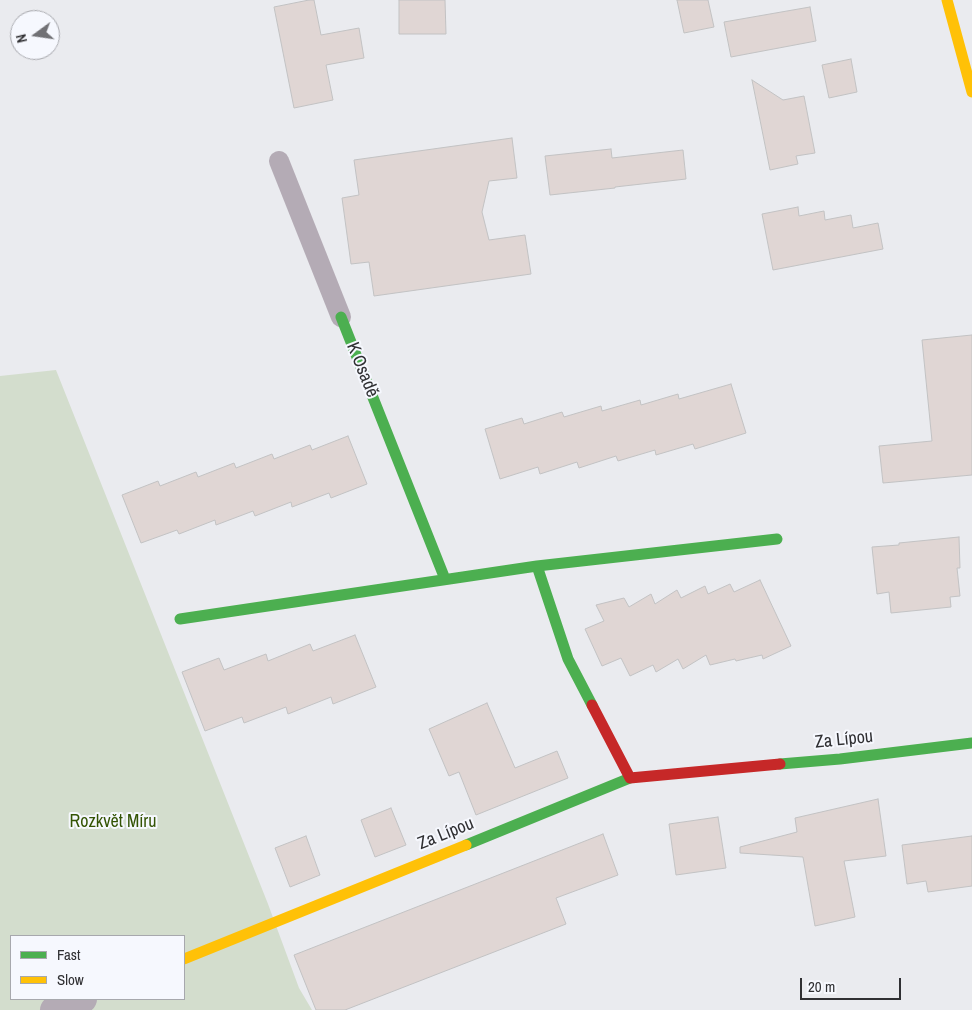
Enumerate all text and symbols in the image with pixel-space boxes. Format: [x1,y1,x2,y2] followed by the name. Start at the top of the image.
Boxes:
[10,10,60,60] north arrow
[12,32,31,45] text: N
[341,339,383,401] street label: K Osadě
[814,726,874,754] street label: Za Lípou
[70,811,156,833] park label: Rozkvět Míru
[415,813,477,855] street label: Za Lípou
[10,935,185,1000] legend
[57,944,80,965] text: Fast
[802,968,903,1000] scale bar
[57,969,84,990] text: Slow
[808,976,835,997] text: 20 m

